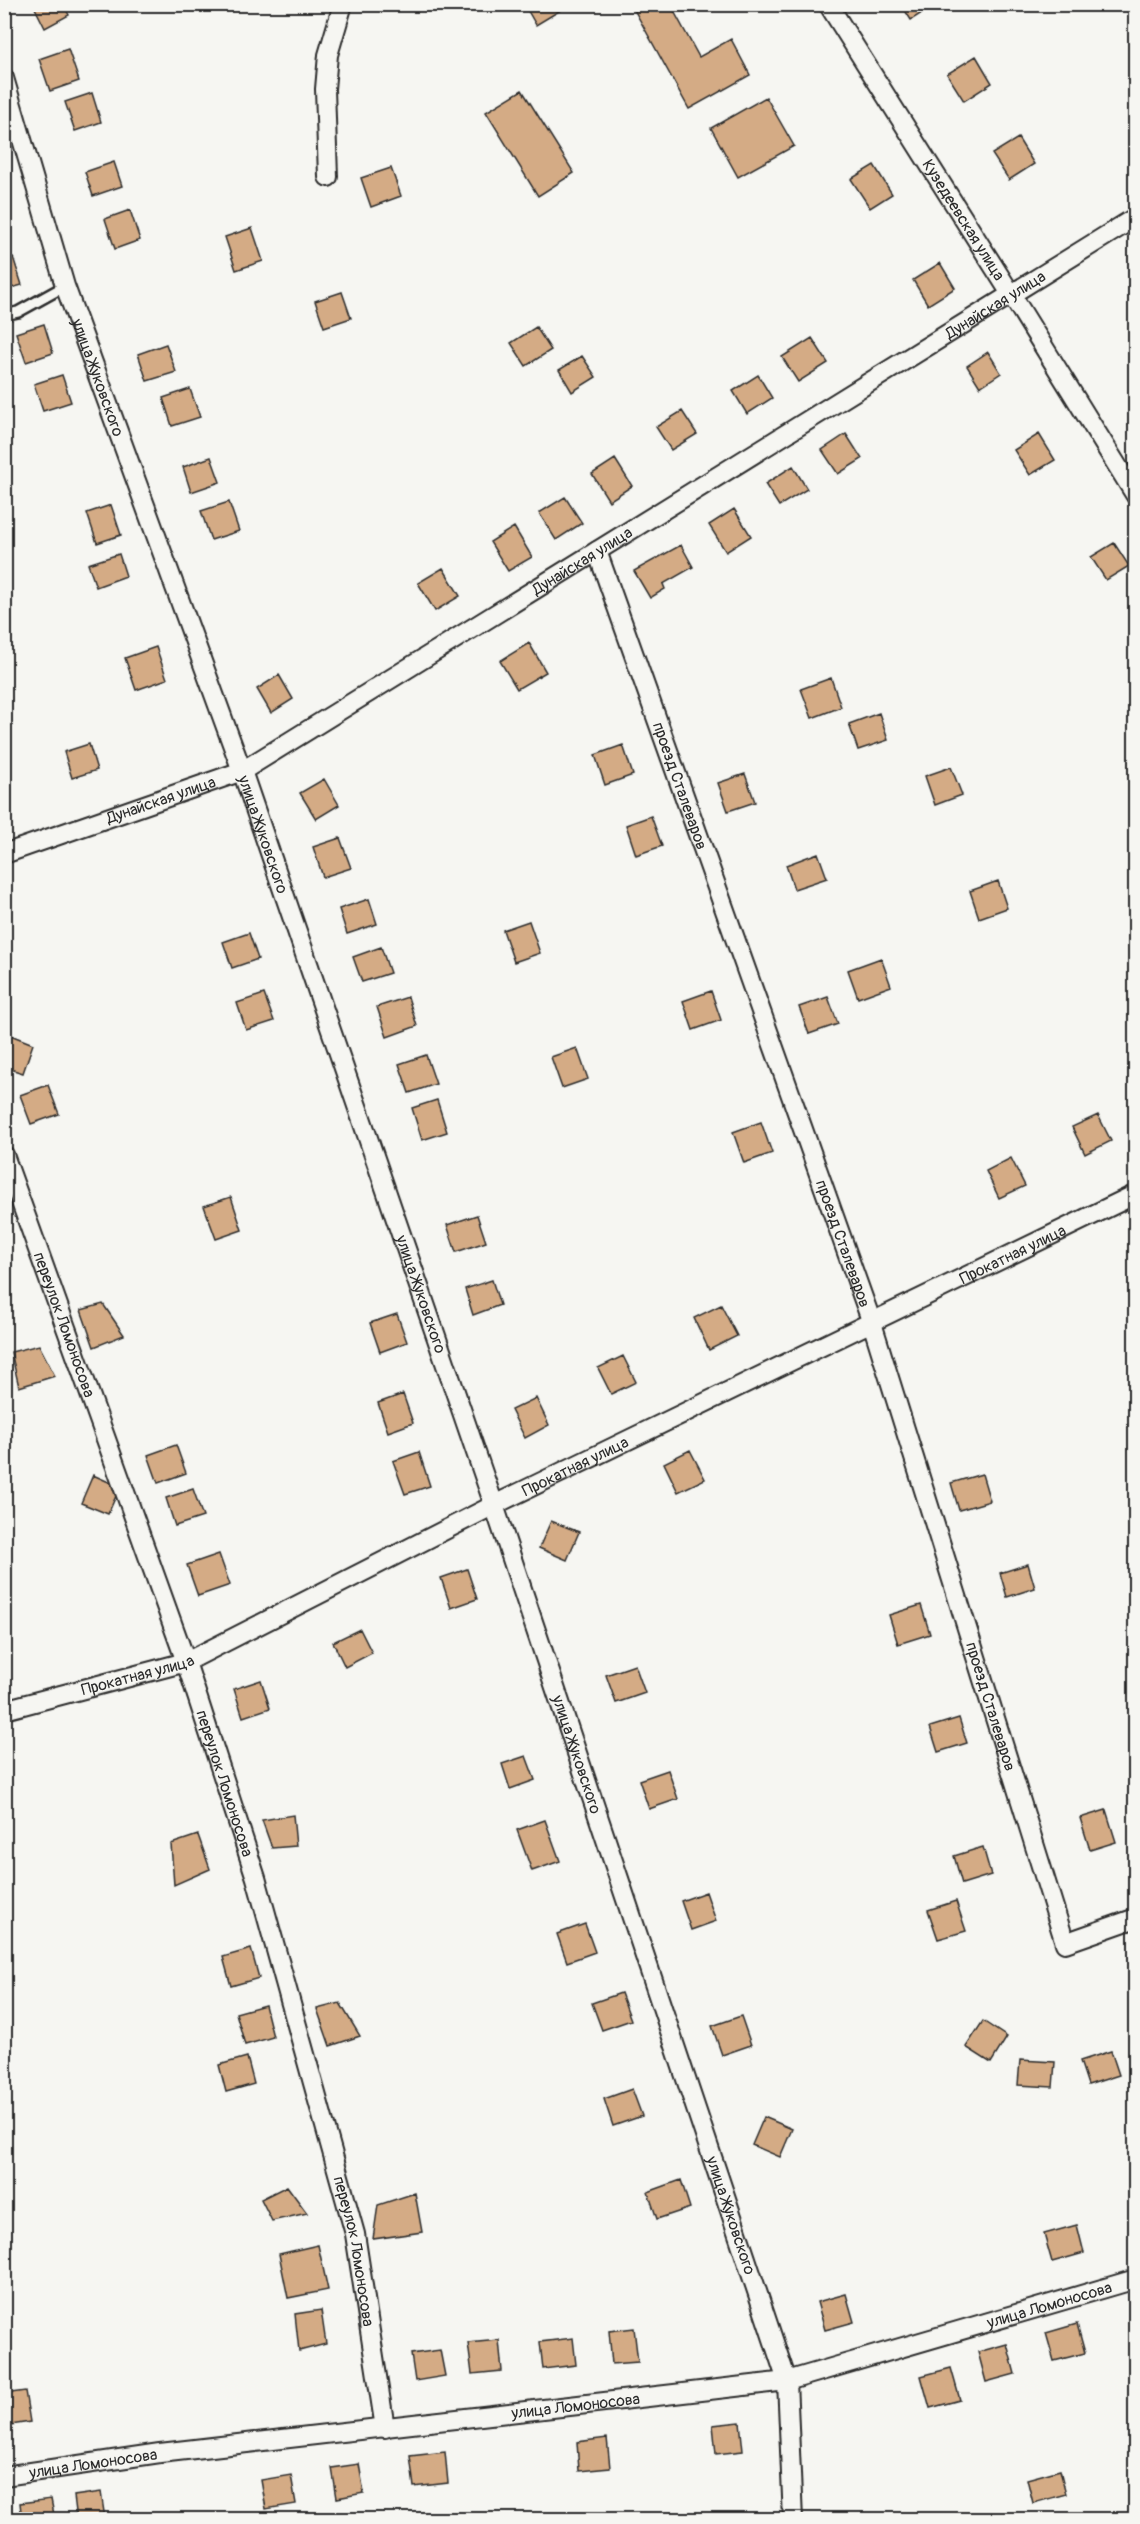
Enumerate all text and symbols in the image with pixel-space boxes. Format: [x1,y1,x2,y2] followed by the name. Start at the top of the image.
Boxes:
[918,156,1009,285] street label: Кузедеевская улица
[941,267,1049,344] street label: Дунайская улица
[66,315,128,440] street label: улица Жуковского
[528,523,636,600] street label: Дунайская улица
[648,719,712,852] street label: проезд Сталеваров
[103,772,218,829] street label: Дунайская улица
[233,772,292,897] street label: улица Жуковского
[811,1177,875,1310] street label: проезд Сталеваров
[956,1220,1069,1289] street label: Прокатная улица
[391,1232,450,1356] street label: улица Жуковского
[29,1249,99,1400] street label: переулок Ломоносова
[519,1432,632,1501] street label: Прокатная улица
[961,1640,1020,1774] street label: проезд Сталеваров
[79,1650,198,1700] street label: Прокатная улица
[547,1692,606,1817] street label: улица Жуковского
[191,1708,257,1859] street label: переулок Ломоносова
[701,2153,760,2278] street label: улица Жуковского
[328,2174,378,2328] street label: переулок Ломоносова
[984,2278,1114,2333] street label: улица Ломоносова
[509,2389,641,2424] street label: улица Ломоносова
[27,2445,159,2483] street label: улица Ломоносова

